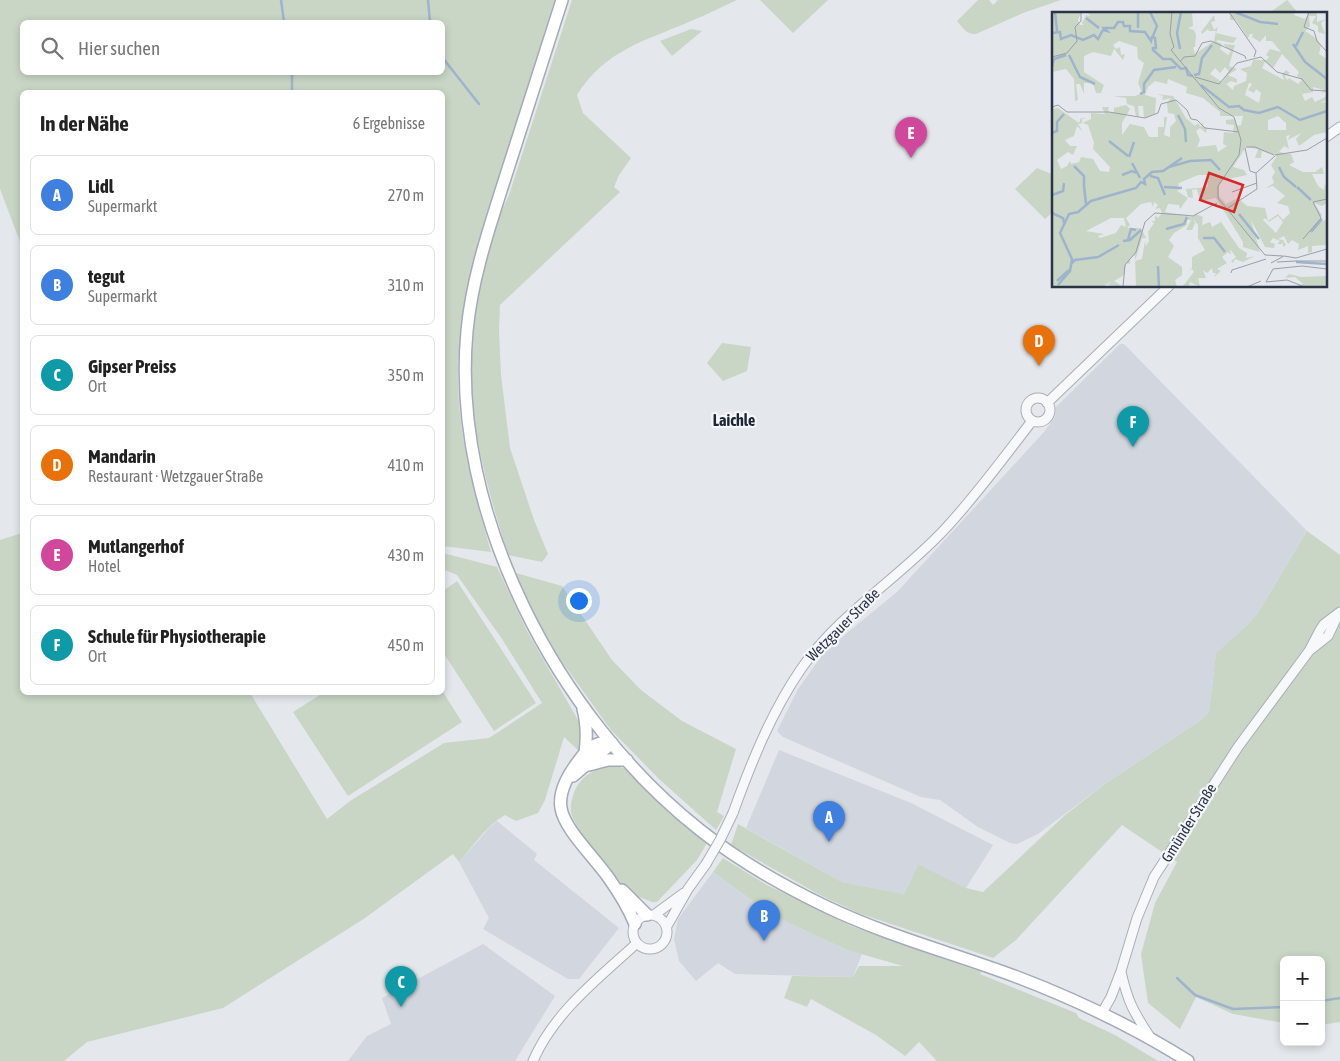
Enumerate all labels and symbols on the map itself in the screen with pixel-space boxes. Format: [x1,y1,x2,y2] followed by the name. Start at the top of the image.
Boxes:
[1052,12,1328,288] inset map
[895,117,927,158] pin: E
[1023,325,1055,366] pin: D
[1117,406,1149,447] pin: F
[713,411,755,429] district label: Laichle
[803,584,883,665] street label: Wetzgauer Straße
[566,588,592,614] your location
[1158,780,1220,865] street label: Gmünder Straße
[813,801,845,842] pin: A
[748,900,780,941] pin: B
[385,966,417,1007] pin: C

